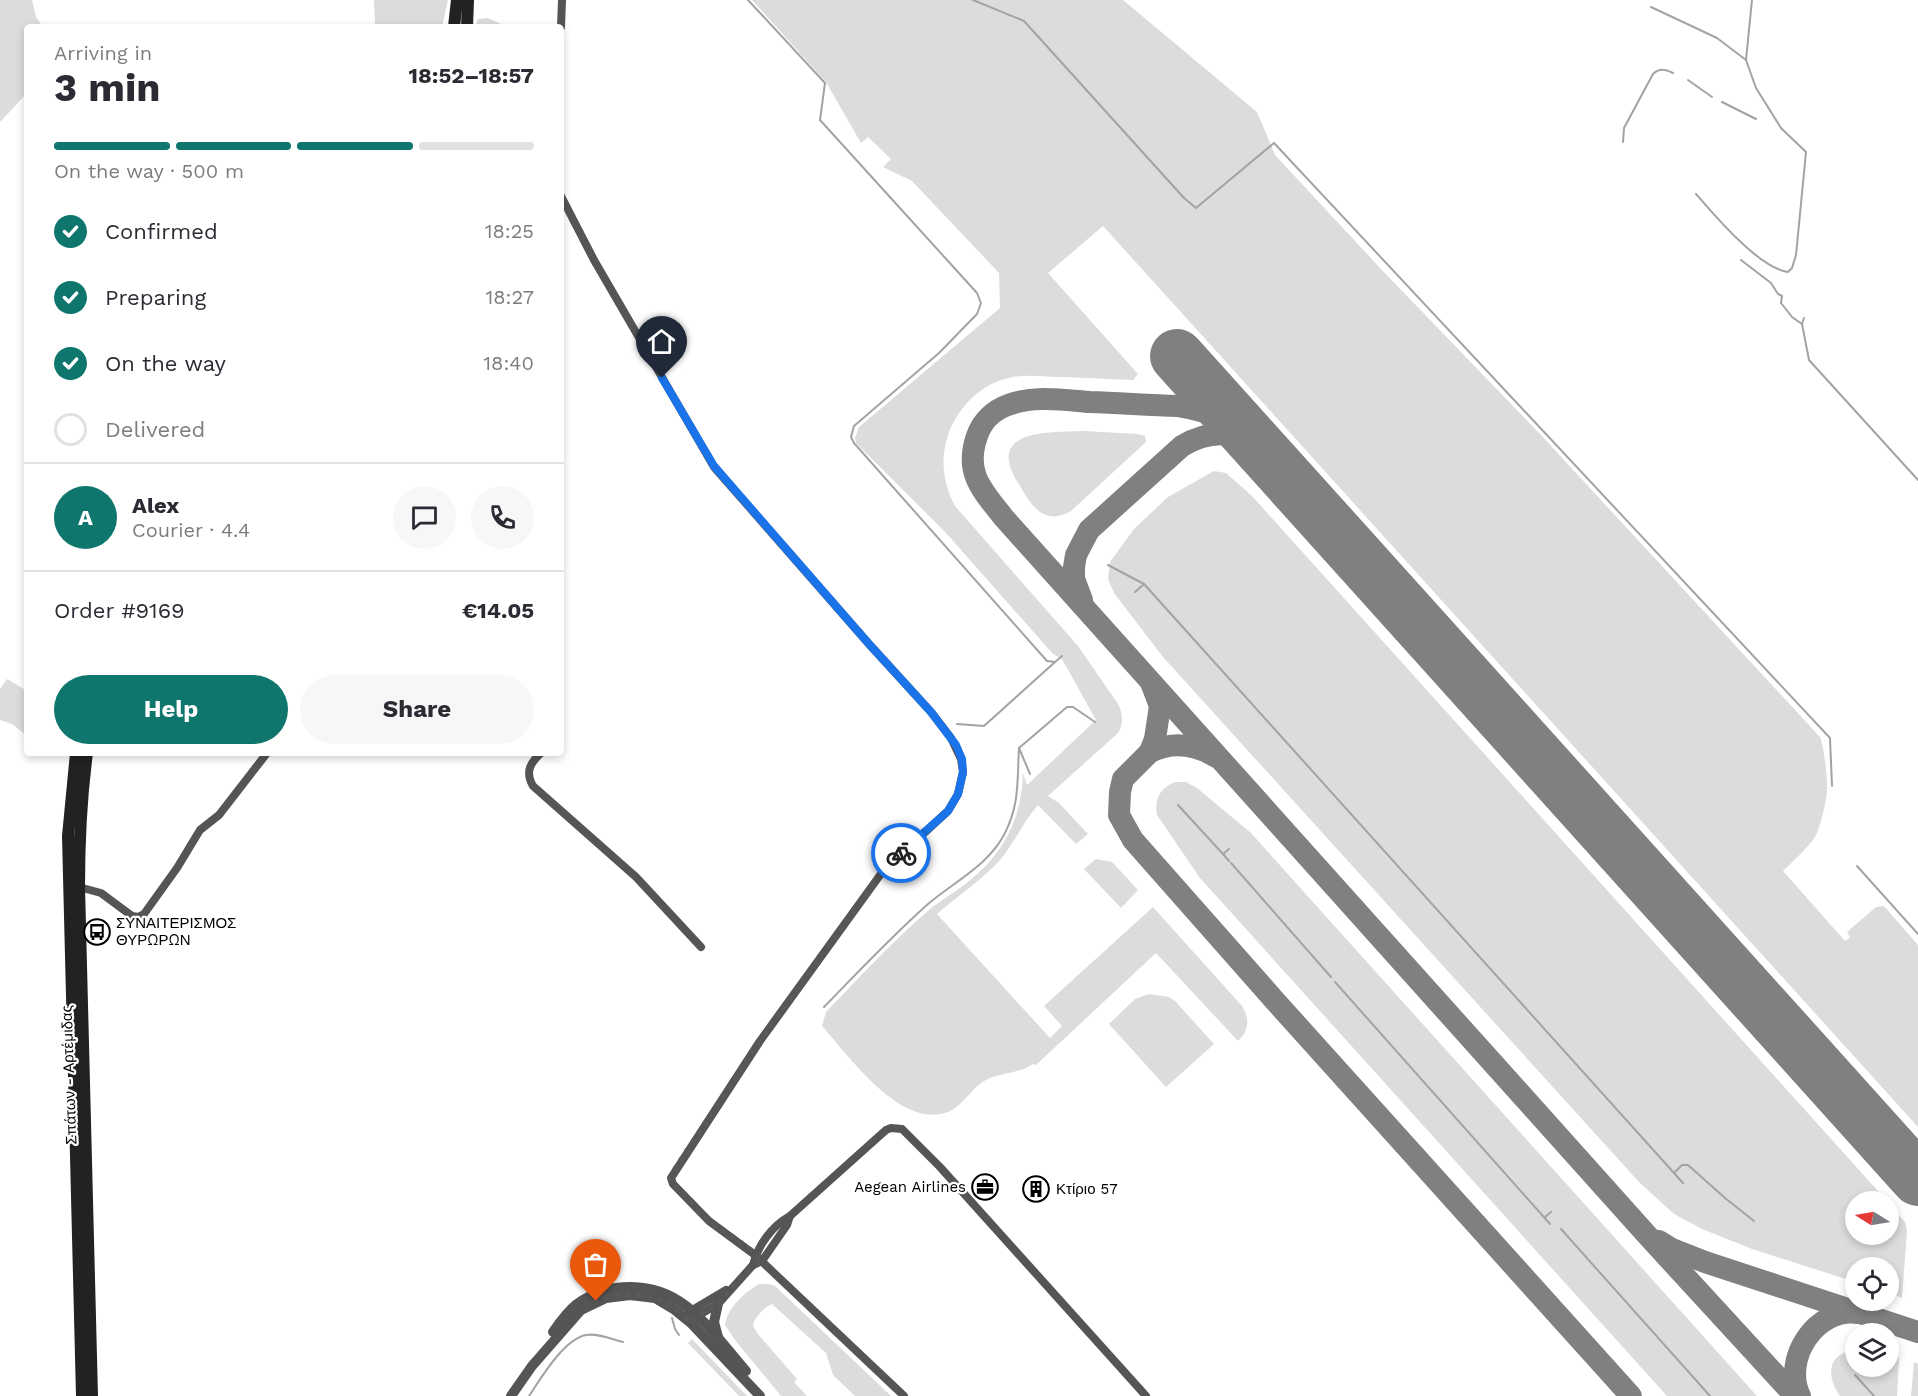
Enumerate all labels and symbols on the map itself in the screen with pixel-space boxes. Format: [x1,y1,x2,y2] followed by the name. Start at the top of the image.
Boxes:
[636,316,687,378] pin
[871,823,931,883] courier
[116,914,236,949] place label: ΣΥΝΑΙΤΕΡΙΣΜΟΣ ΘΥΡΩΡΩΝ
[82,917,112,947] bus stop icon: ΣΥΝΑΙΤΕΡΙΣΜΟΣ ΘΥΡΩΡΩΝ
[58,1005,80,1145] street label: Σπάτων - Αρτέμιδας
[970,1172,1000,1202] office icon: Aegean Airlines
[1021,1174,1051,1204] building icon: Κτίριο 57
[854,1178,966,1196] place label: Aegean Airlines
[1056,1180,1118,1198] place label: Κτίριο 57
[1845,1191,1899,1245] north arrow
[570,1239,621,1301] pin

